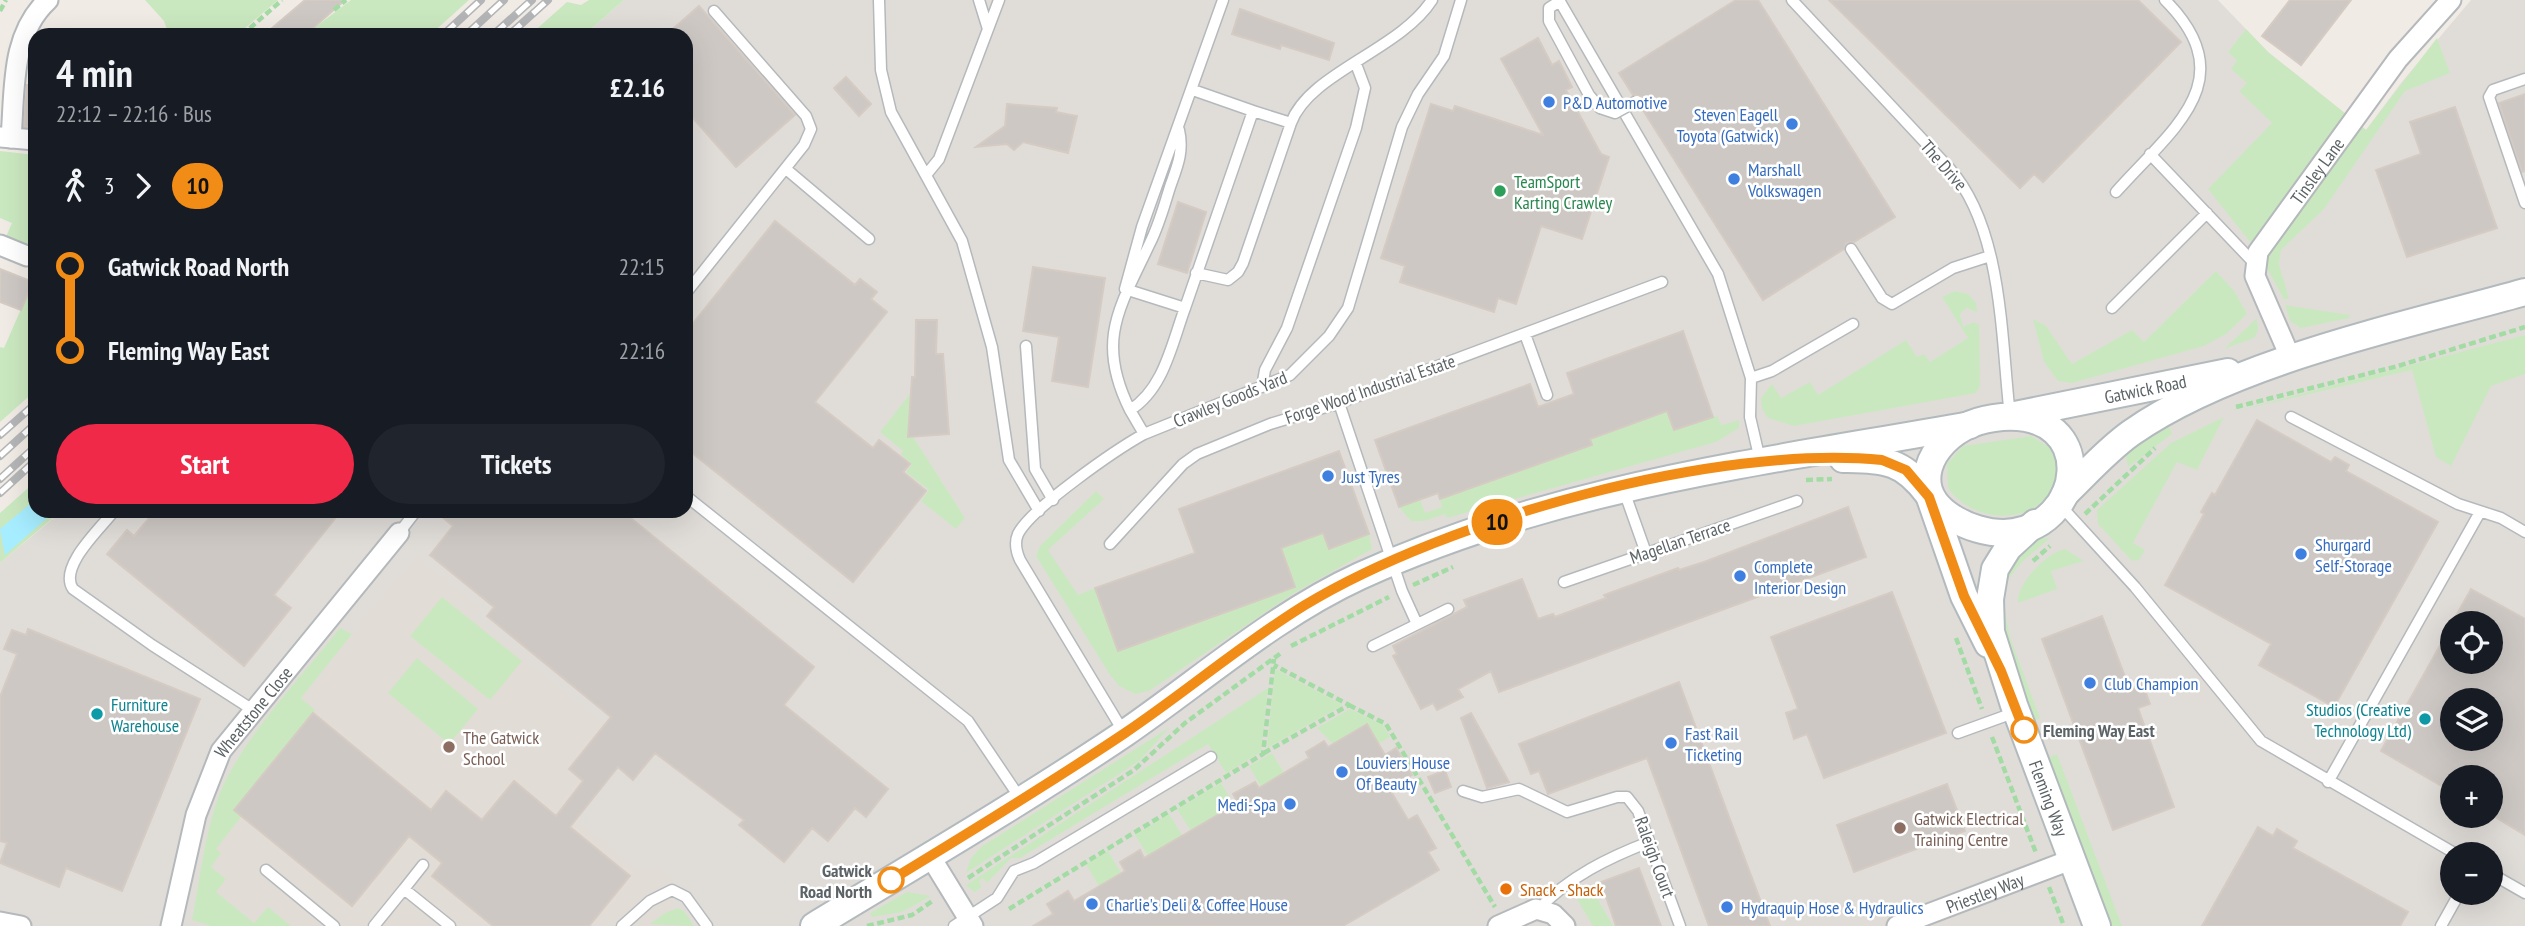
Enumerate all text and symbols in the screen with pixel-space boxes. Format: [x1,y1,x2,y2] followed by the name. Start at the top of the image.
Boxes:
[56,48,133,97] text: 4 min
[610,71,665,104] text: £2.16
[1563,91,1667,114] place label: P&D Automotive
[1541,94,1557,110] marker: P&D Automotive
[56,99,212,128] text: 22:12 – 22:16 · Bus
[1676,103,1779,147] place label: Steven Eagell Toyota (Gatwick)
[1784,116,1800,132] marker: Steven Eagell Toyota (Gatwick)
[2285,133,2349,209] street label: Tinsley Lane
[1916,135,1972,195] street label: The Drive
[1747,158,1821,202] place label: Marshall Volkswagen
[56,167,94,205] icon: walk
[124,167,162,205] icon: forward
[186,170,209,201] text: 10
[1514,170,1612,214] place label: TeamSport Karting Crawley
[104,171,114,200] text: 3
[1726,171,1742,187] marker: Marshall Volkswagen
[1492,183,1508,199] marker: TeamSport Karting Crawley
[108,250,289,283] text: Gatwick Road North
[619,252,665,281] text: 22:15
[108,334,269,367] text: Fleming Way East
[619,336,665,365] text: 22:16
[1282,349,1458,429] street label: Forge Wood Industrial Estate
[1170,366,1290,432] street label: Crawley Goods Yard
[2102,369,2188,408] street label: Gatwick Road
[56,424,354,504] button: Start
[368,424,665,504] button: Tickets
[1341,465,1400,488] place label: Just Tyres
[1320,468,1336,484] marker: Just Tyres
[1466,499,1528,545] line badge: 10
[1486,506,1508,537] text: 10
[1627,513,1733,569] street label: Magellan Terrace
[2315,533,2392,577] place label: Shurgard Self-Storage
[2293,546,2309,562] marker: Shurgard Self-Storage
[1754,555,1846,599] place label: Complete Interior Design
[1732,568,1748,584] marker: Complete Interior Design
[2440,611,2503,905] map controls
[2440,611,2503,674] button: locate
[209,662,297,762] street label: Wheatstone Close
[2104,672,2198,695] place label: Club Champion
[2082,675,2098,691] marker: Club Champion
[2440,688,2503,751] button: layers
[111,693,179,737] place label: Furniture Warehouse
[2306,698,2412,742] place label: Studios (Creative Technology Ltd)
[89,706,105,722] marker: Furniture Warehouse
[2417,711,2433,727] marker: Studios (Creative Technology Ltd)
[2011,717,2037,743] marker: Fleming Way East
[2043,719,2155,742] place label: Fleming Way East
[1685,722,1742,766] place label: Fast Rail Ticketing
[463,726,539,770] place label: The Gatwick School
[1663,735,1679,751] marker: Fast Rail Ticketing
[441,739,457,755] marker: The Gatwick School
[1356,751,1450,795] place label: Louviers House Of Beauty
[2024,757,2074,840] street label: Fleming Way
[1334,764,1350,780] marker: Louviers House Of Beauty
[2440,765,2503,828] button: +
[1217,793,1276,816] place label: Medi-Spa
[1282,796,1298,812] marker: Medi-Spa
[1914,807,2024,851] place label: Gatwick Electrical Training Centre
[1630,813,1680,901] street label: Raleigh Court
[1892,820,1908,836] marker: Gatwick Electrical Training Centre
[2440,842,2503,905] button: −
[800,859,873,903] place label: Gatwick Road North
[878,867,904,893] marker: Gatwick Road North
[1943,867,2027,918] street label: Priestley Way
[1520,878,1603,901] place label: Snack - Shack
[1498,881,1514,897] marker: Snack - Shack
[1106,893,1288,916] place label: Charlie's Deli & Coffee House
[1084,896,1100,912] marker: Charlie's Deli & Coffee House
[1741,896,1924,919] place label: Hydraquip Hose & Hydraulics
[1719,899,1735,915] marker: Hydraquip Hose & Hydraulics

